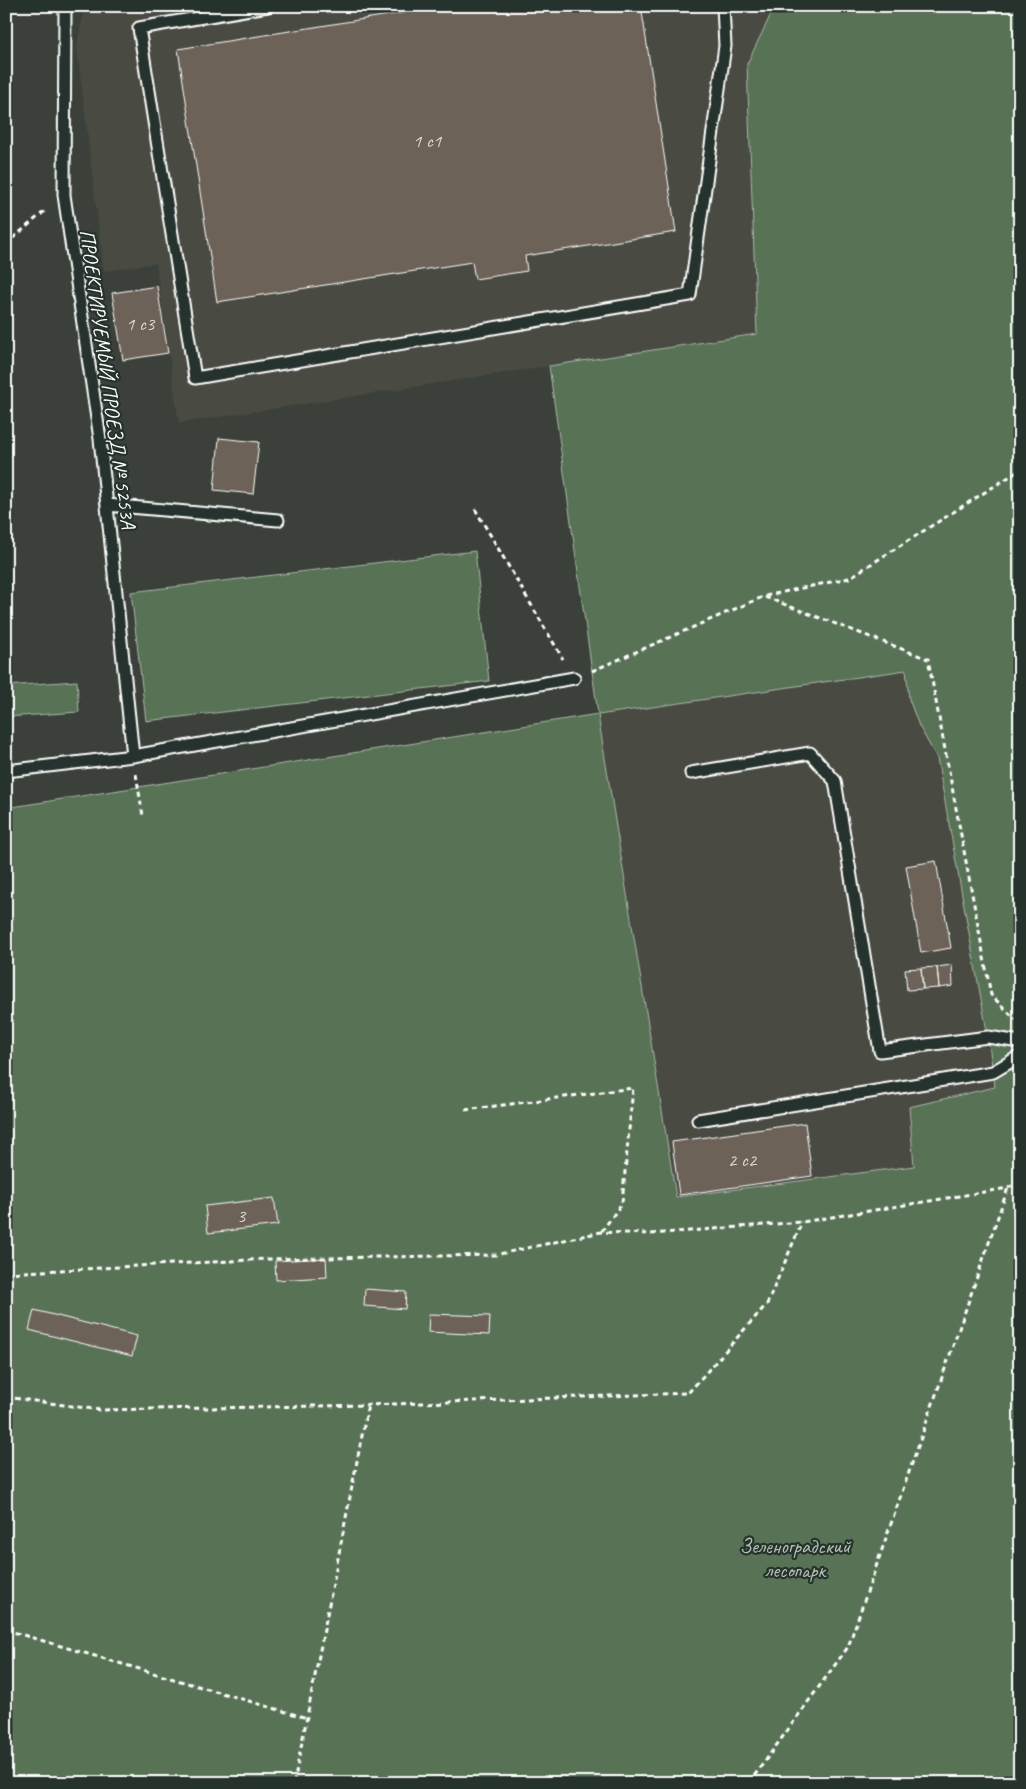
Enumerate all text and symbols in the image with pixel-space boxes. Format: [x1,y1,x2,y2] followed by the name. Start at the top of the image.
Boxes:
[413,129,443,153] house number: 1 с1
[74,228,142,532] street label: ПРОЕКТИРУЕМЫЙ ПРОЕЗД № 5253А
[126,312,156,336] house number: 1 с3
[728,1148,758,1172] house number: 2 с2
[237,1204,247,1228] house number: 3
[739,1533,852,1583] park label: Зеленоградский лесопарк

